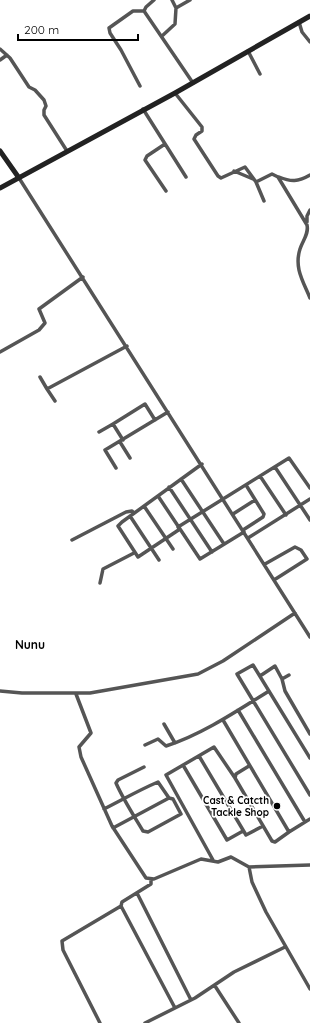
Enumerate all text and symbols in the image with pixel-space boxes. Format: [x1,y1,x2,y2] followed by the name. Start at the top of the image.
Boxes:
[18,16,138,42] scale bar
[24,22,59,37] text: 200 m
[15,637,45,652] district label: Nunu
[203,794,269,819] place label: Cast & Catcth Tackle Shop
[272,801,282,811] marker: Cast & Catcth Tackle Shop

